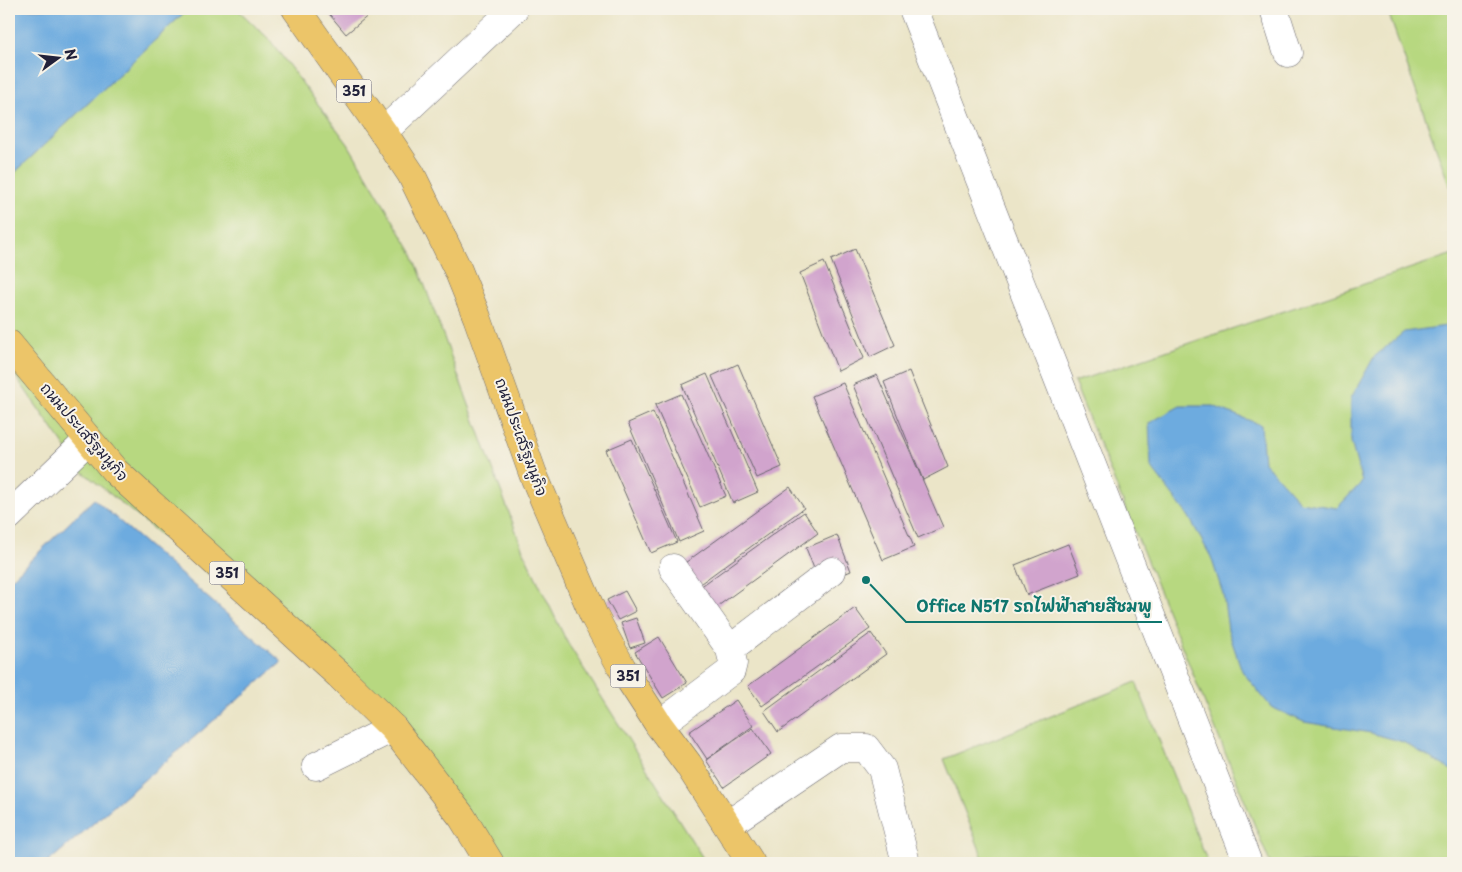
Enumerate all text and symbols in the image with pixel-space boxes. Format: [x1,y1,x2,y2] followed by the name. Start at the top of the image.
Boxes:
[32,32,82,82] north arrow
[59,46,83,63] text: N
[336,80,372,102] road number: 351
[489,374,554,499] street label: ถนนประเสริฐมนูกิจ
[35,377,134,486] street label: ถนนประเสริฐมนูกิจ
[210,562,244,584] road number: 351
[906,591,1162,622] callout: Office N517 รถไฟฟ้าสายสีชมพู
[916,593,1152,618] text: Office N517 รถไฟฟ้าสายสีชมพู
[610,664,646,688] road number: 351

